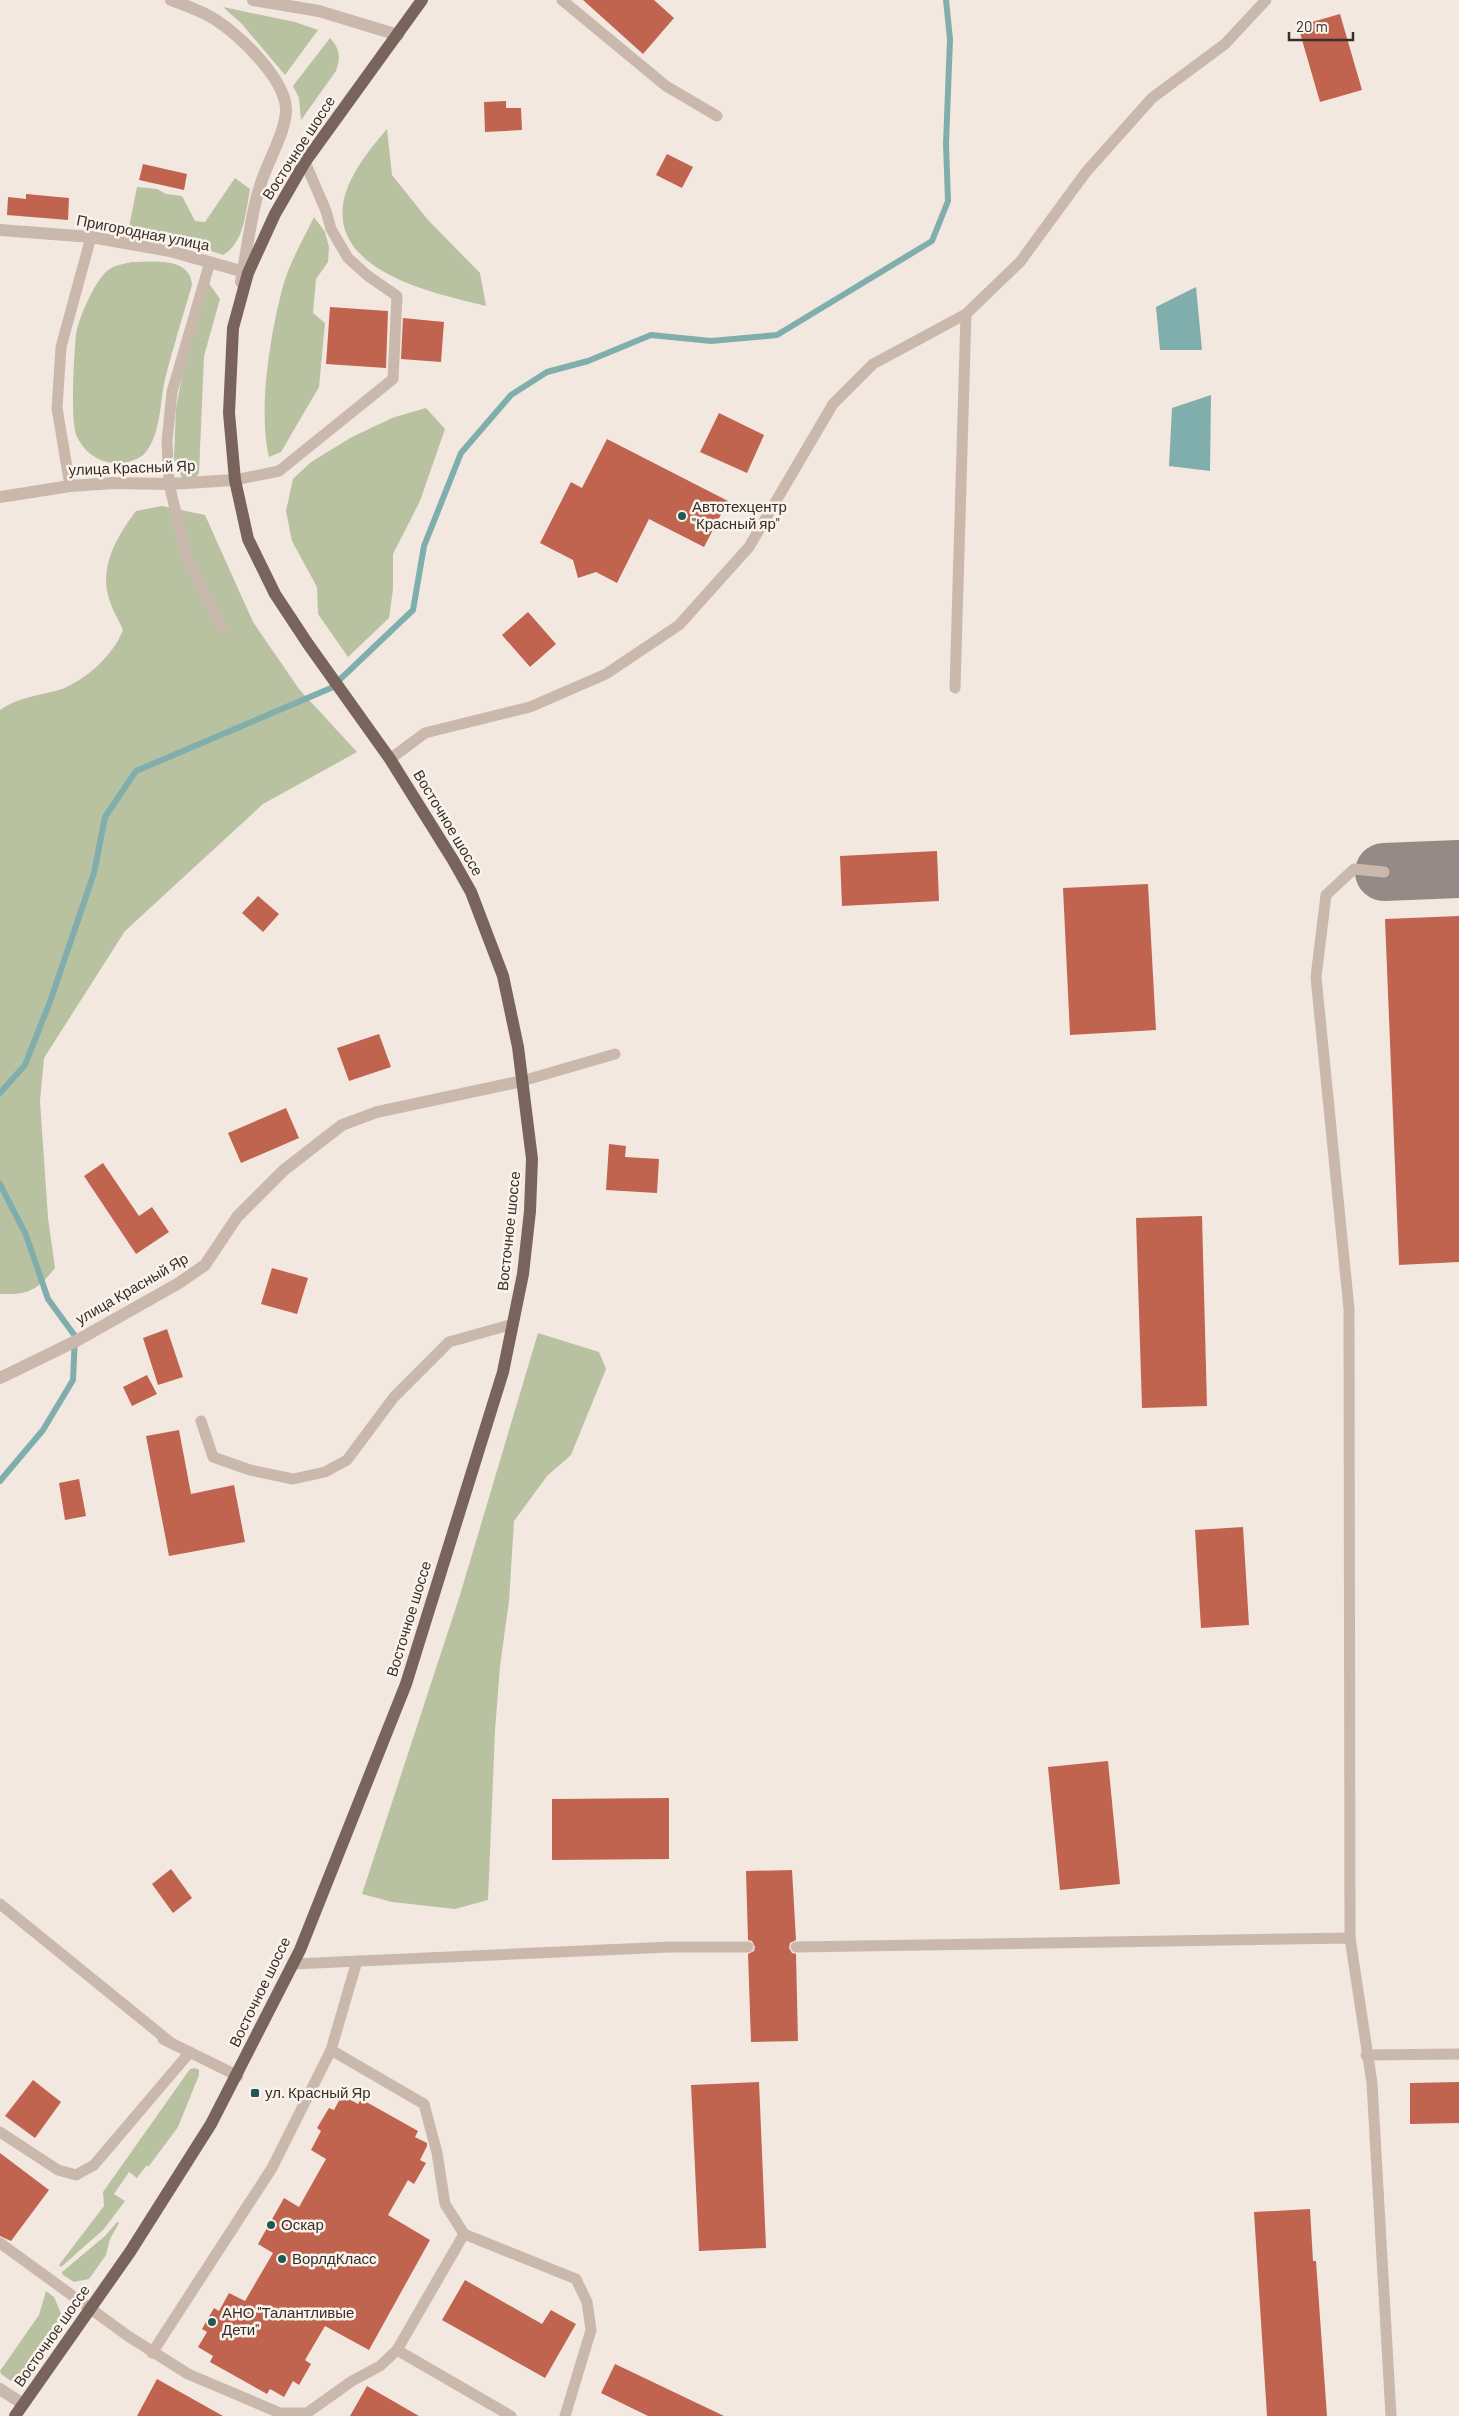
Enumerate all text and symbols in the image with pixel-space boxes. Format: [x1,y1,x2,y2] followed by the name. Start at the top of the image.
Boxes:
[1289,10,1353,42] scale bar
[1296,17,1328,35] text: 20 m
[258,92,338,203] street label: Восточное шоссе
[75,210,212,254] street label: Пригородная улица
[68,456,196,478] street label: улица Красный Яр
[692,497,787,532] place label: Автотехцентр "Красный яр"
[676,510,688,522] marker: Автотехцентр "Красный яр"
[410,766,487,879] street label: Восточное шоссе
[493,1170,523,1292] street label: Восточное шоссе
[72,1249,191,1328] street label: улица Красный Яр
[382,1559,434,1679] street label: Восточное шоссе
[225,1934,294,2049] street label: Восточное шоссе
[265,2083,371,2101] place label: ул. Красный Яр
[249,2087,261,2099] marker: ул. Красный Яр
[281,2215,324,2233] place label: Оскар
[265,2219,277,2231] marker: Оскар
[292,2249,377,2267] place label: ВорлдКласс
[276,2253,288,2265] marker: ВорлдКласс
[9,2281,93,2390] street label: Восточное шоссе
[222,2303,354,2338] place label: АНО "Талантливые Дети"
[206,2316,218,2328] marker: АНО "Талантливые Дети"

